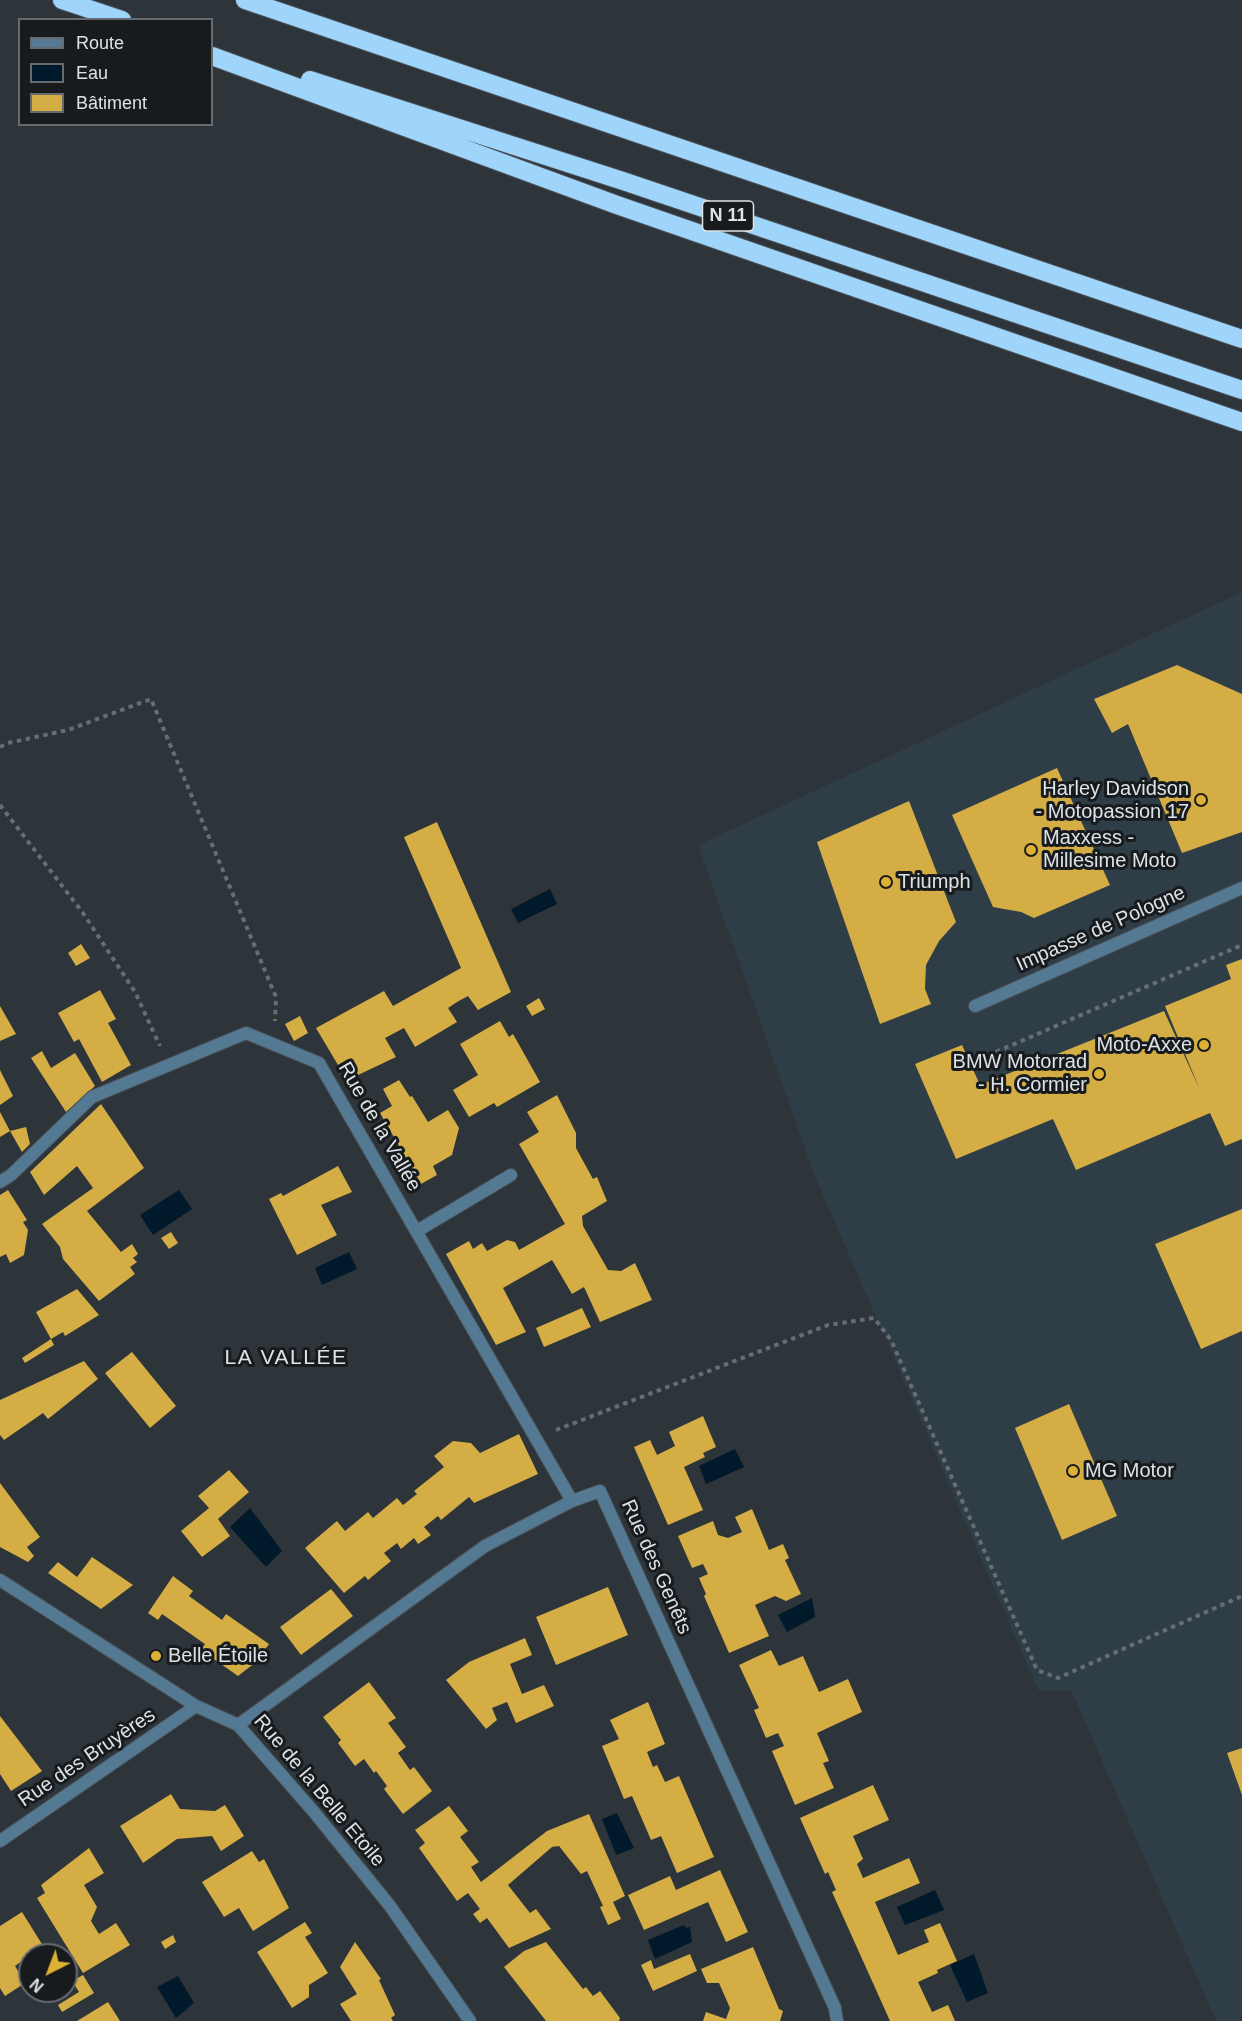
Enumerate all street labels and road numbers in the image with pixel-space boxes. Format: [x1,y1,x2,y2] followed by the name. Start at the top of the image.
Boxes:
[702,201,754,231] road number: N 11
[1013,881,1189,977] street label: Impasse de Pologne
[332,1058,426,1196] street label: Rue de la Vallée
[616,1496,696,1638] street label: Rue des Genêts
[14,1703,160,1813] street label: Rue des Bruyères
[248,1710,390,1872] street label: Rue de la Belle Etoile

